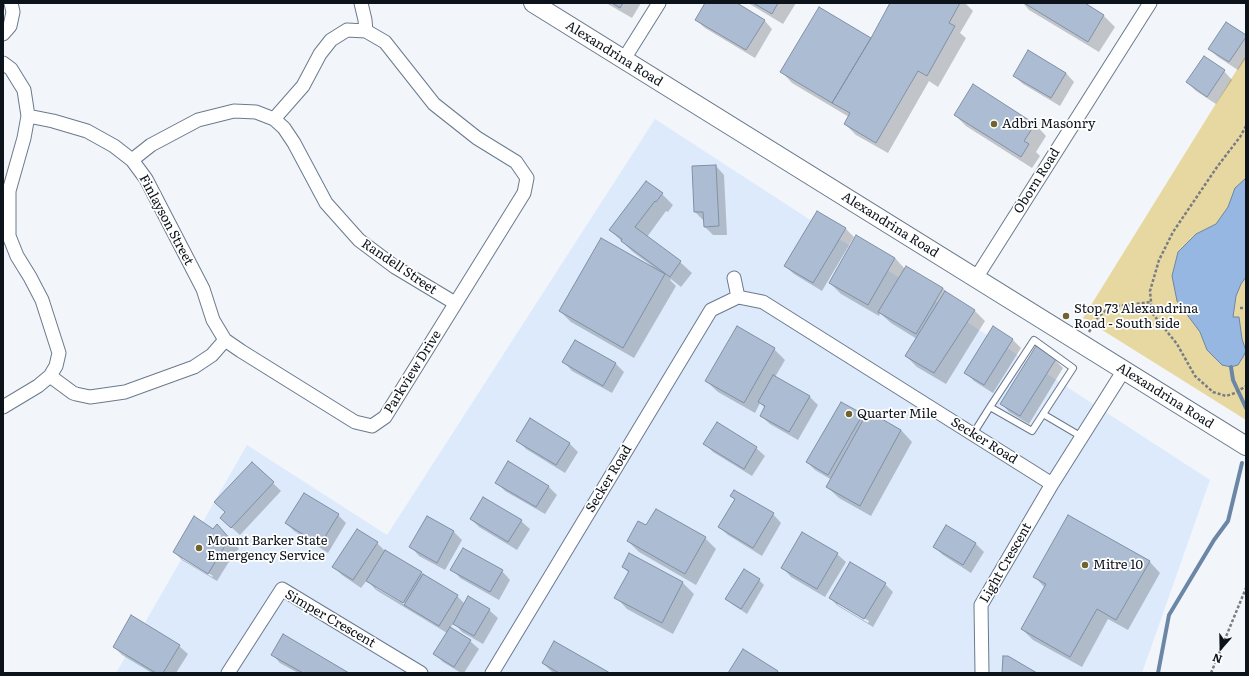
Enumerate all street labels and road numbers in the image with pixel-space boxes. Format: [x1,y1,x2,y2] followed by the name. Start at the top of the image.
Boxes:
[563,18,665,90] street label: Alexandrina Road
[1011,145,1063,217] street label: Oborn Road
[136,172,196,268] street label: Finlayson Street
[839,189,941,261] street label: Alexandrina Road
[358,236,440,298] street label: Randell Street
[381,328,445,416] street label: Parkview Drive
[1114,360,1216,432] street label: Alexandrina Road
[948,414,1020,468] street label: Secker Road
[583,443,635,515] street label: Secker Road
[977,520,1035,606] street label: Light Crescent
[282,587,378,651] street label: Simper Crescent

